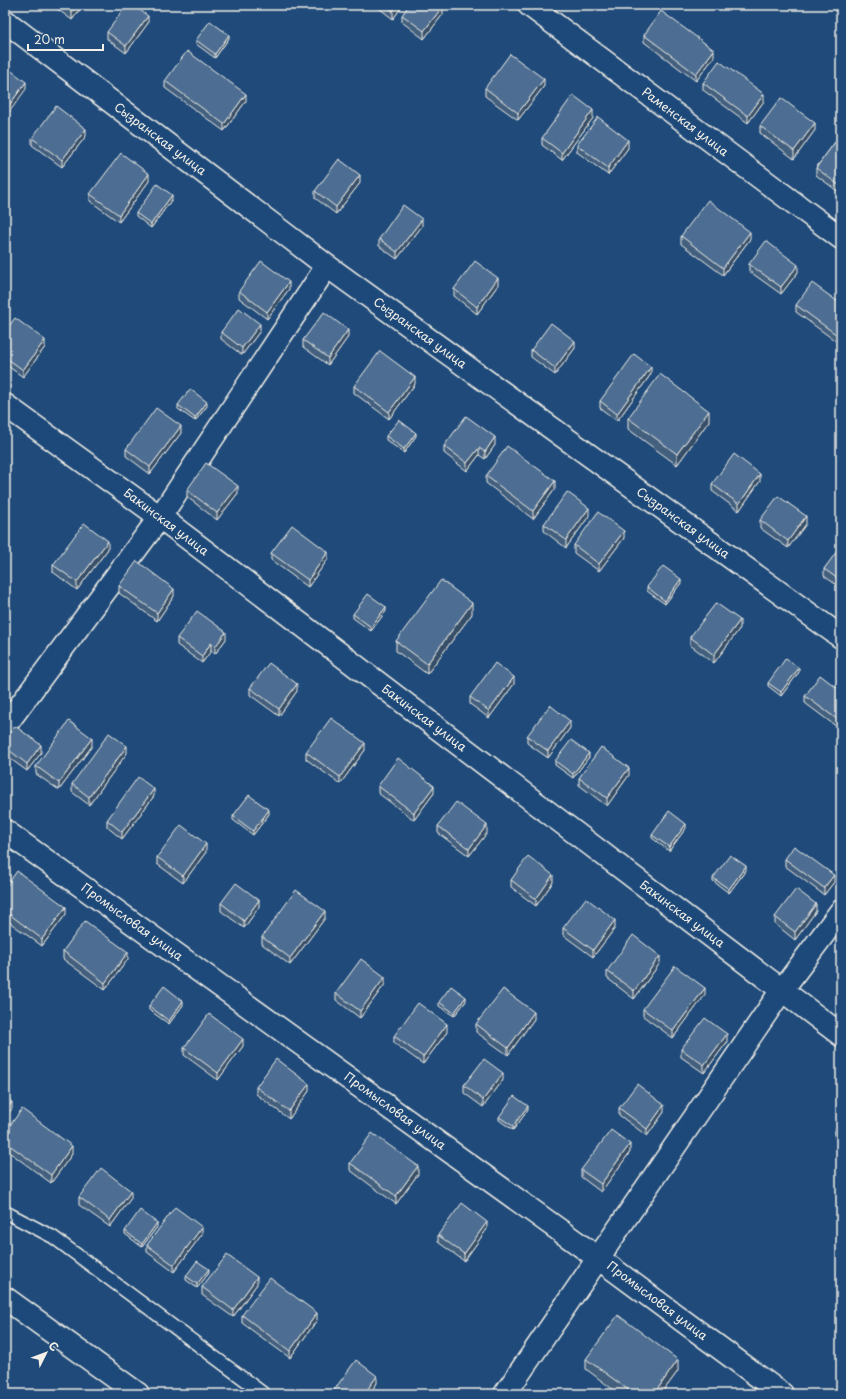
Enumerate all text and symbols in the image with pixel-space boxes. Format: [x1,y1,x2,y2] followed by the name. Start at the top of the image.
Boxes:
[28,26,103,52] scale bar
[34,30,65,48] text: 20 m
[638,83,733,160] street label: Раменская улица
[111,98,211,179] street label: Сызранская улица
[370,292,471,372] street label: Сызранская улица
[633,482,734,562] street label: Сызранская улица
[120,483,213,559] street label: Бакинская улица
[378,679,471,755] street label: Бакинская улица
[636,875,729,951] street label: Бакинская улица
[78,878,188,965] street label: Промысловая улица
[341,1067,451,1154] street label: Промысловая улица
[603,1256,712,1344] street label: Промысловая улица
[26,1333,66,1373] north arrow
[45,1337,63,1355] text: С

